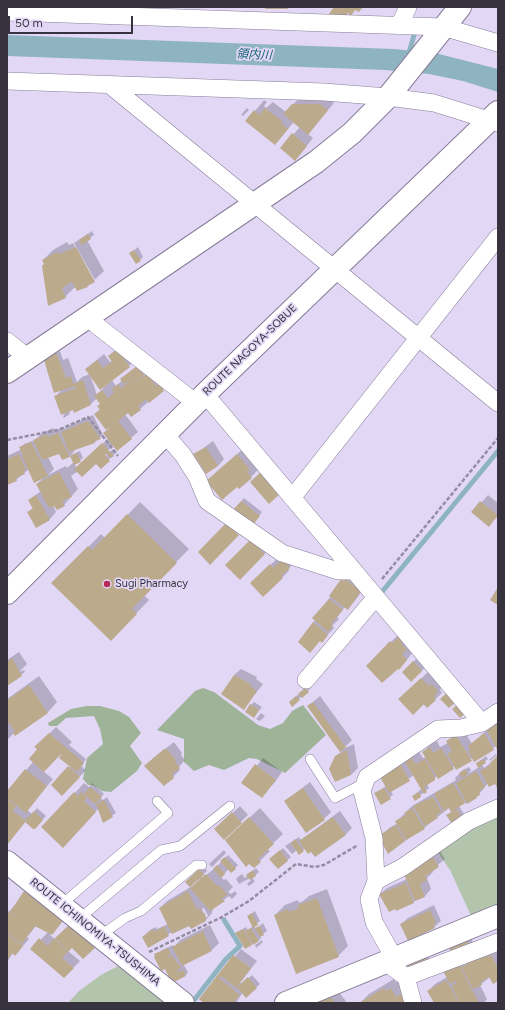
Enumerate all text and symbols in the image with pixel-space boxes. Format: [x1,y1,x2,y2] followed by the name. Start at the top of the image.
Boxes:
[10,8,135,34] scale bar
[15,16,43,30] text: 50 m
[236,47,272,63] water label: 領内川
[200,302,300,398] street label: ROUTE NAGOYA-SOBUE
[115,577,188,591] place label: Sugi Pharmacy
[102,579,112,589] marker: Sugi Pharmacy
[27,875,163,989] street label: ROUTE ICHINOMIYA-TSUSHIMA

